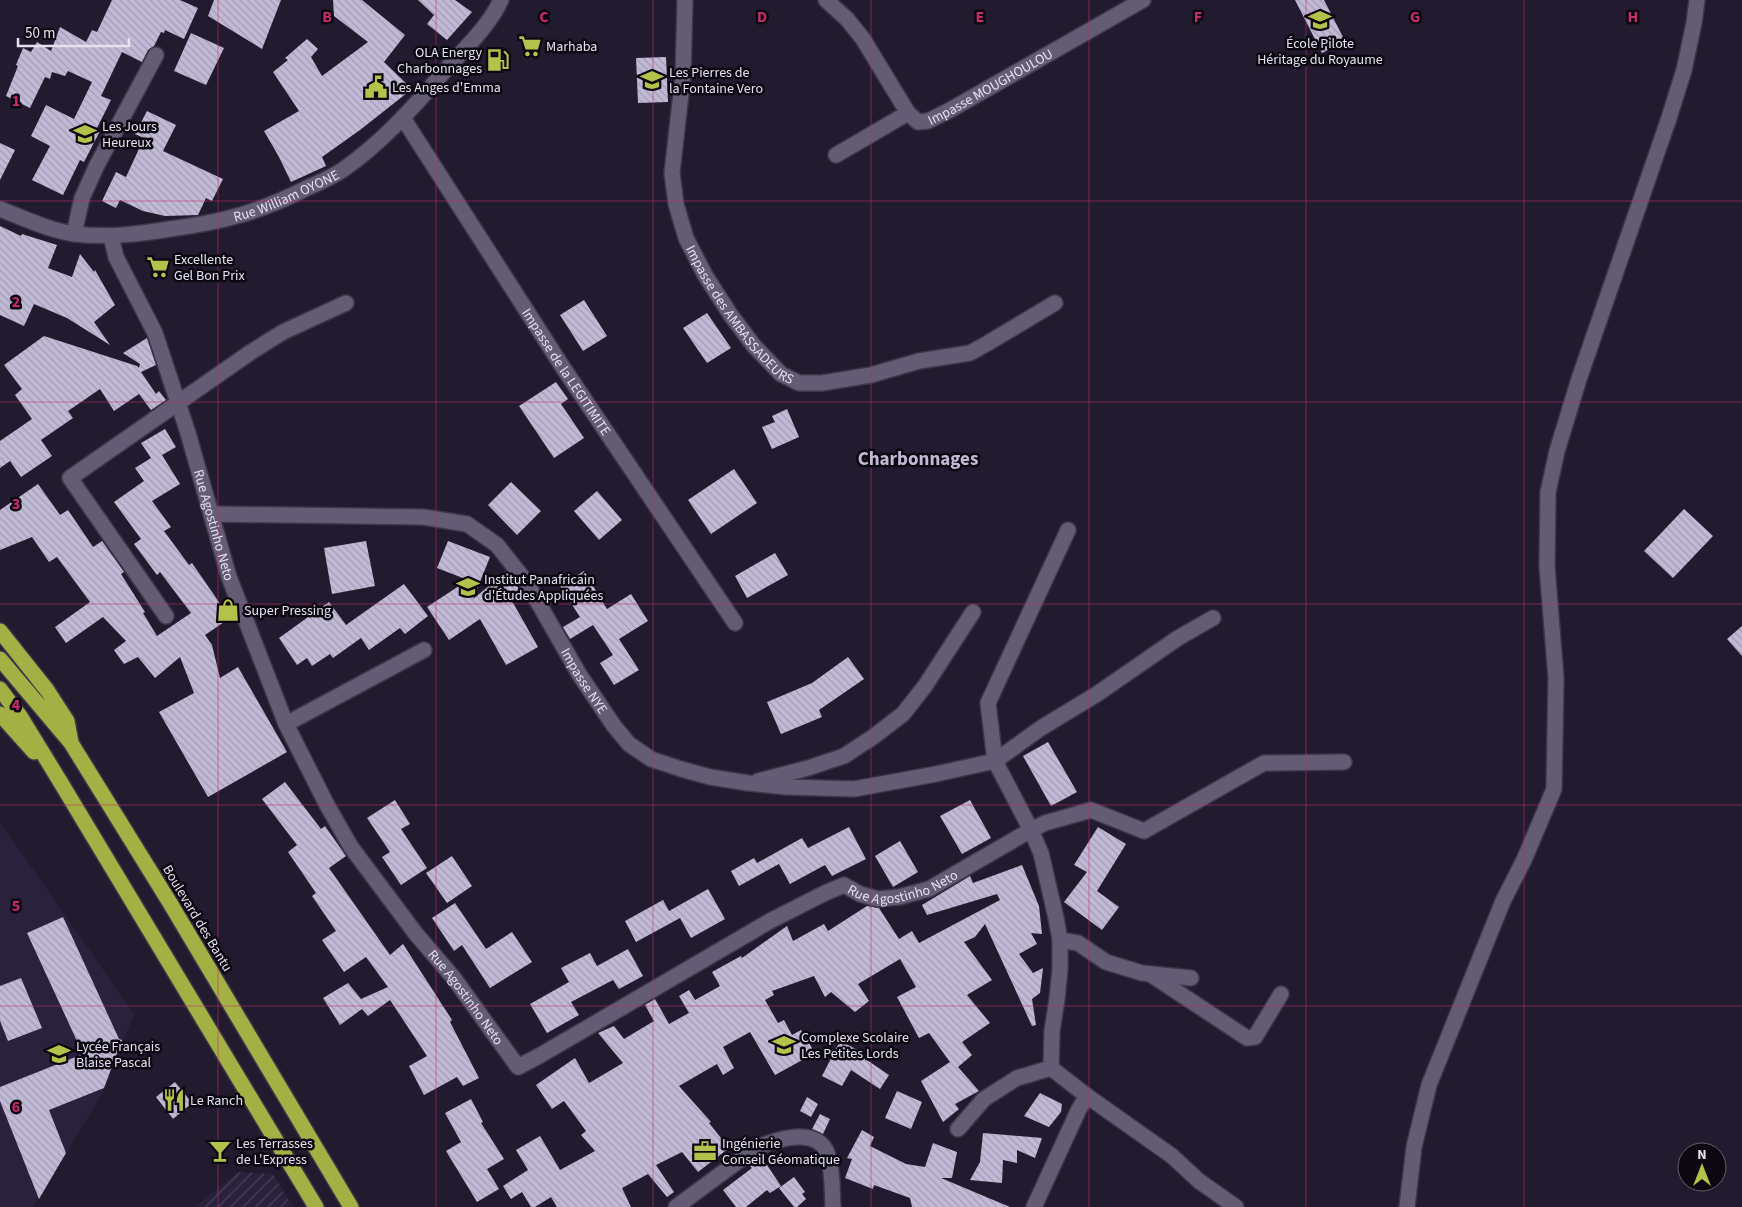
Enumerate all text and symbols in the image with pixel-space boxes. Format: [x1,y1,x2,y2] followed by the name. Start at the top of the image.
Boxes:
[322,6,332,28] text: B
[539,6,549,28] text: C
[757,6,767,28] text: D
[976,6,984,28] text: E
[1194,6,1202,28] text: F
[1410,6,1420,28] text: G
[1628,6,1638,28] text: H
[1307,7,1333,33] school or university icon: École Pilote Héritage du Royaume
[18,15,129,47] scale bar
[25,23,55,44] text: 50 m
[517,33,543,59] supermarket icon: Marhaba
[1257,34,1383,70] place label: École Pilote Héritage du Royaume
[546,37,597,57] place label: Marhaba
[397,43,482,79] place label: OLA Energy Charbonnages
[924,44,1057,131] street label: Impasse MOUGHOULOU
[485,47,511,73] fuel station icon: OLA Energy Charbonnages
[669,63,763,99] place label: Les Pierres de la Fontaine Vero
[639,67,665,93] school or university icon: Les Pierres de la Fontaine Vero
[363,74,389,100] public building icon: Les Anges d'Emma
[392,78,501,98] place label: Les Anges d'Emma
[12,90,20,112] text: 1
[102,117,157,153] place label: Les Jours Heureux
[72,121,98,147] school or university icon: Les Jours Heureux
[231,165,343,227] street label: Rue William OYONE
[680,242,797,390] street label: Impasse des AMBASSADEURS
[174,250,245,286] place label: Excellente Gel Bon Prix
[145,254,171,280] supermarket icon: Excellente Gel Bon Prix
[12,291,20,313] text: 2
[517,305,615,440] street label: Impasse de la LEGITIMITE
[858,446,978,473] district label: Charbonnages
[188,467,239,583] street label: Rue Agostinho Neto
[12,493,20,515] text: 3
[484,570,603,606] place label: Institut Panafricain d'Études Appliquées
[455,574,481,600] school or university icon: Institut Panafricain d'Études Appliquées
[215,597,241,623] shop icon: Super Pressing
[244,601,331,621] place label: Super Pressing
[555,645,612,718] street label: Impasse NYE
[12,694,21,716] text: 4
[157,861,237,976] street label: Boulevard des Bantu
[844,865,962,910] street label: Rue Agostinho Neto
[12,895,20,917] text: 5
[423,946,508,1049] street label: Rue Agostinho Neto
[801,1028,909,1064] place label: Complexe Scolaire Les Petites Lords
[771,1032,797,1058] school or university icon: Complexe Scolaire Les Petites Lords
[76,1037,160,1073] place label: Lycée Français Blaise Pascal
[46,1041,72,1067] school or university icon: Lycée Français Blaise Pascal
[161,1087,187,1113] restaurant icon: Le Ranch
[190,1091,243,1111] place label: Le Ranch
[12,1096,20,1118] text: 6
[236,1134,313,1170] place label: Les Terrasses de L'Express
[722,1134,840,1170] place label: Ingénierie Conseil Géomatique
[207,1138,233,1164] bar icon: Les Terrasses de L'Express
[692,1138,718,1164] office icon: Ingénierie Conseil Géomatique
[1677,1142,1727,1192] north arrow
[1697,1145,1707,1165] text: N

